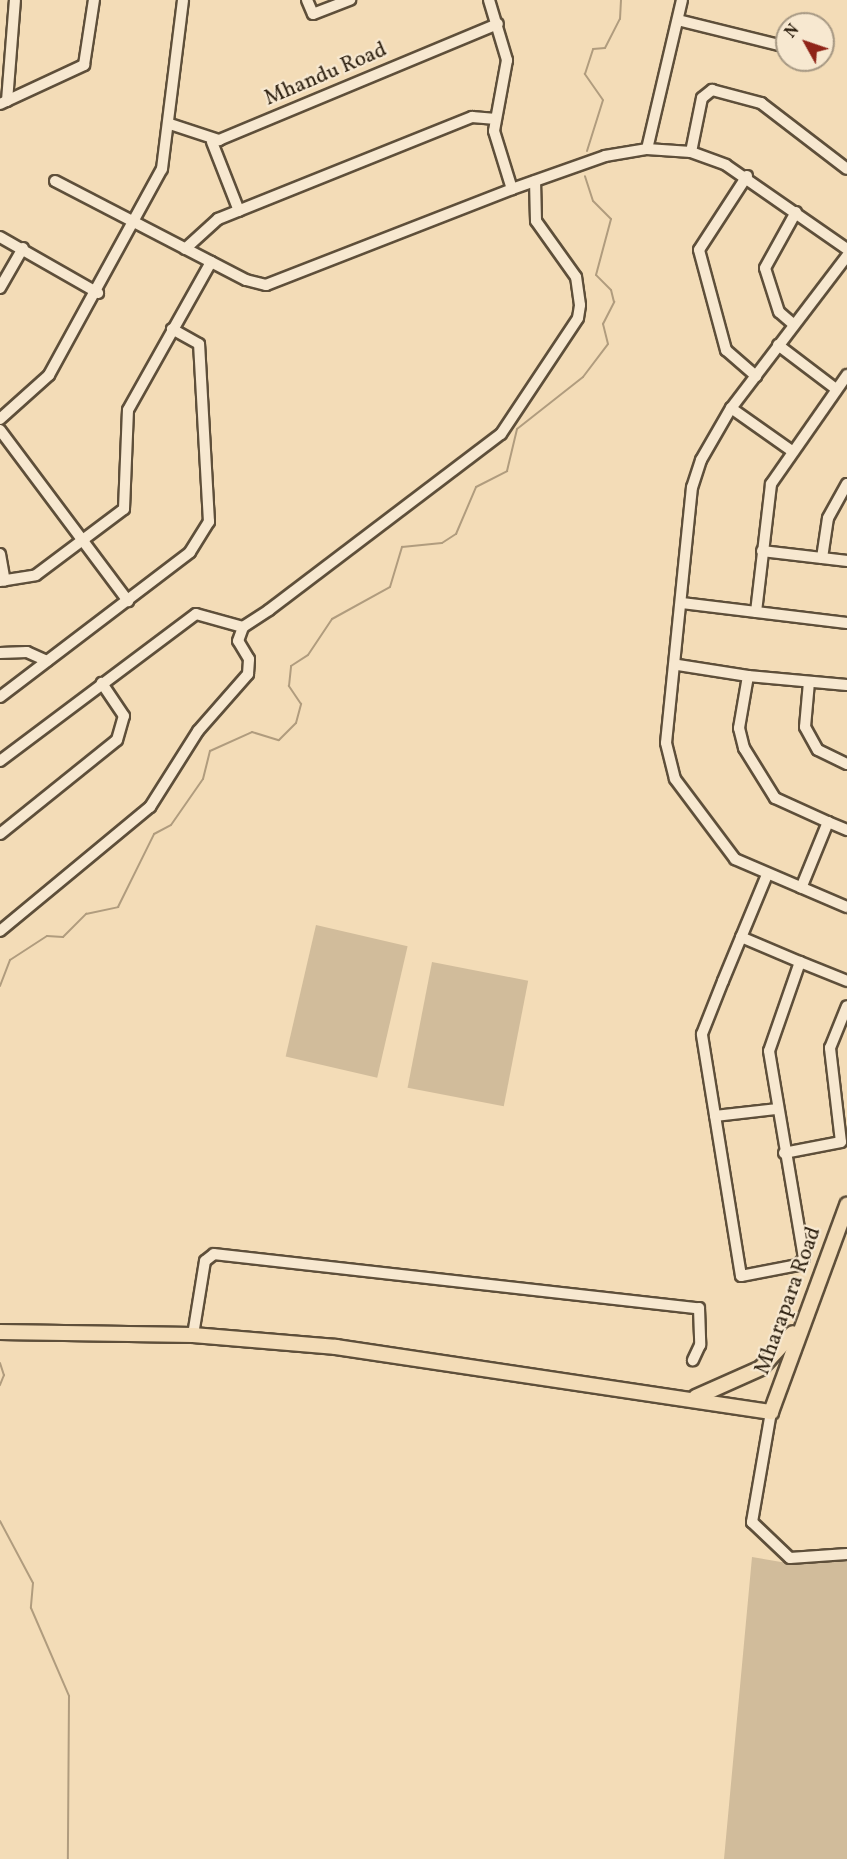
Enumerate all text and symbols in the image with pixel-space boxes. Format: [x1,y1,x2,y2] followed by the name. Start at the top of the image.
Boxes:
[775,12,835,72] north arrow
[781,20,805,43] text: N
[261,38,391,112] street label: Mhandu Road
[751,1224,827,1378] street label: Mharapara Road

